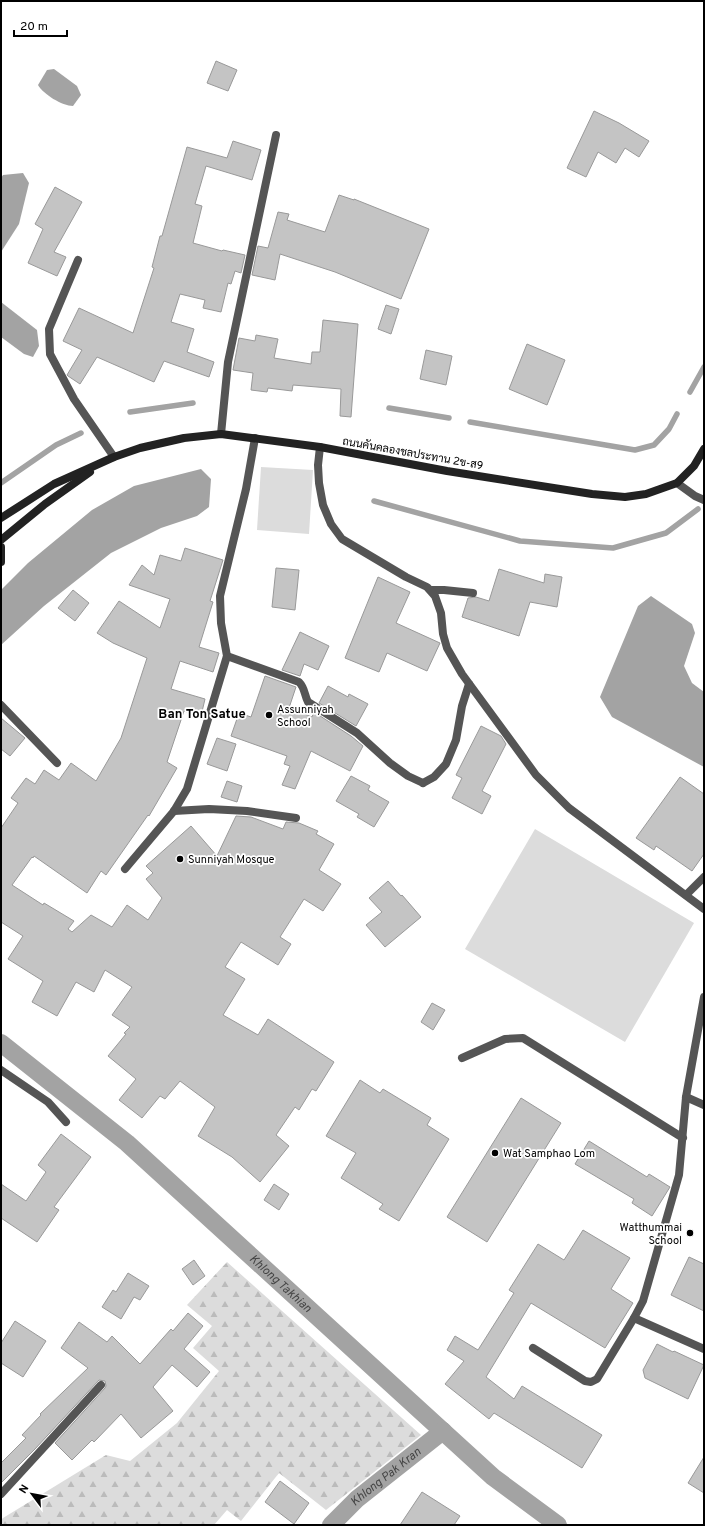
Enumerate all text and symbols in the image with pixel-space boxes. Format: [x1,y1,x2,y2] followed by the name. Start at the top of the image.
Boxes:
[14,12,67,38] scale bar
[20,19,48,35] text: 20 m
[341,434,484,473] street label: ถนนคันคลองชลประทาน 2ข-ส9
[277,703,334,730] place label: Assunniyah School
[158,707,246,723] district label: Ban Ton Satue
[264,710,274,720] marker: Assunniyah School
[188,853,275,867] place label: Sunniyah Mosque
[175,854,185,864] marker: Sunniyah Mosque
[503,1147,595,1161] place label: Wat Samphao Lom
[490,1148,500,1158] marker: Wat Samphao Lom
[620,1221,682,1248] place label: Watthummai School
[685,1228,695,1238] marker: Watthummai School
[245,1251,315,1317] water label: Khlong Takhian
[347,1444,425,1510] water label: Khlong Pak Kran
[12,1474,52,1514] north arrow
[16,1482,32,1496] text: N

